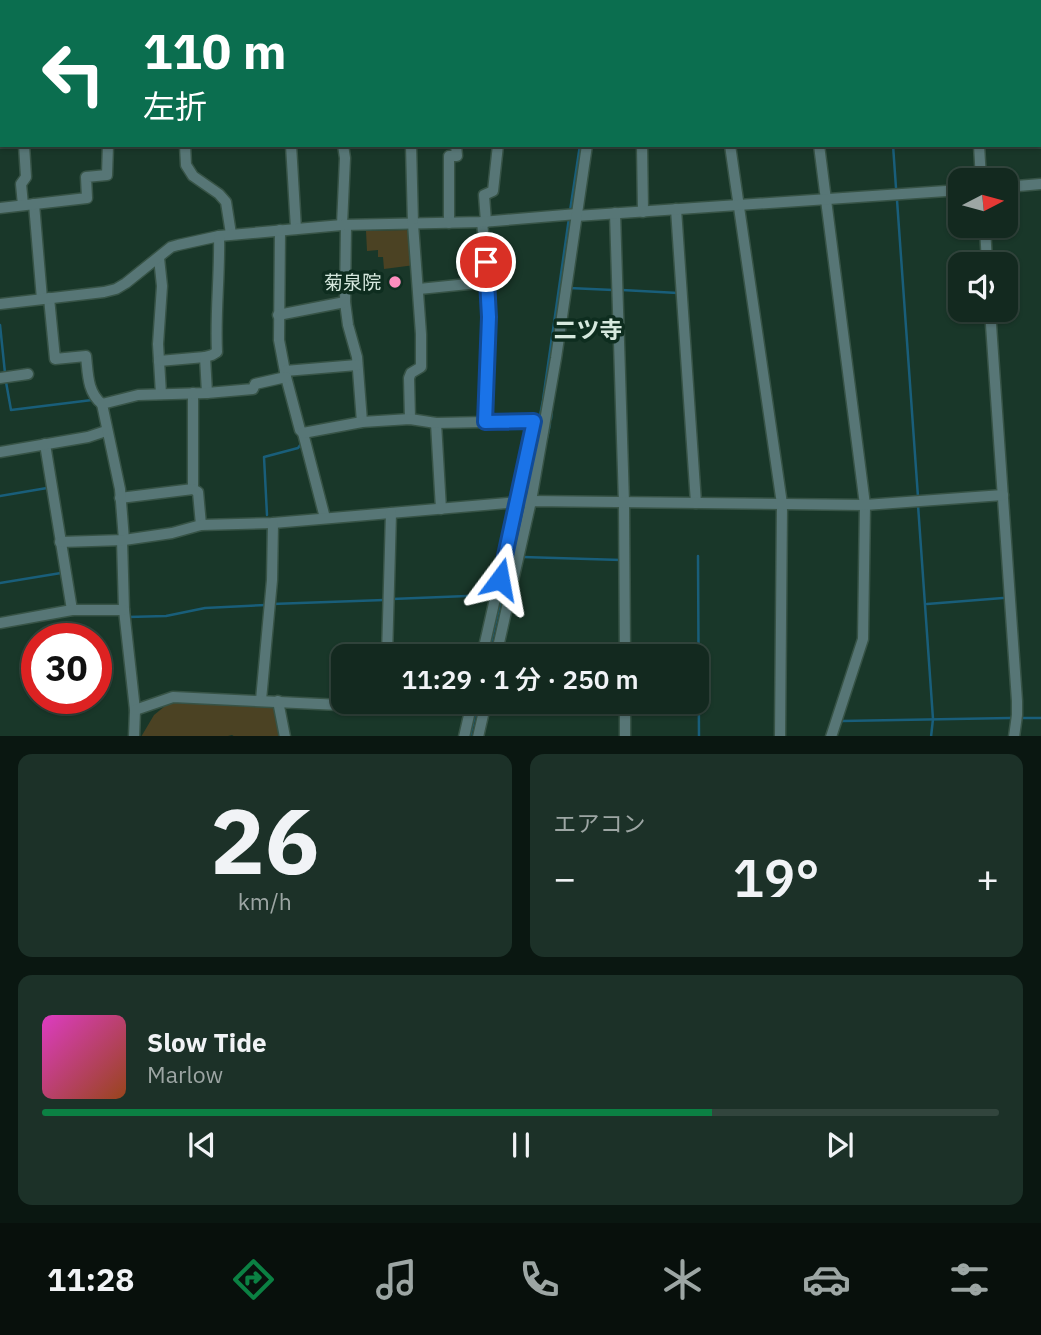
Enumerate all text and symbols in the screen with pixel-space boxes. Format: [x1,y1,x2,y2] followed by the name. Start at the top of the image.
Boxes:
[143,19,287,82] text: 110 m
[28,28,119,119] icon: left
[143,85,207,127] text: 左折
[948,168,1018,238] north arrow
[948,168,1018,322] map controls
[456,232,516,292] pin
[467,243,505,281] icon: arrive
[948,252,1018,322] button: sound
[324,270,381,294] place label: 菊泉院
[387,274,403,290] marker: 菊泉院
[554,314,623,344] district label: 二ツ寺
[463,542,537,616] position arrow
[21,623,112,714] speed limit sign: 30
[401,662,639,696] text: 11:29 · 1 分 · 250 m
[210,781,319,899] text: 26
[554,808,646,838] text: エアコン
[733,844,820,911] text: 19°
[554,853,576,902] text: −
[976,853,999,902] text: +
[238,886,292,916] text: km/h
[147,1025,267,1059] text: Slow Tide
[147,1059,223,1089] text: Marlow
[183,1126,221,1164] icon: previous
[502,1126,540,1164] icon: pause
[821,1126,859,1164] icon: next
[229,1255,278,1304] icon: directions
[372,1255,421,1304] icon: music
[515,1255,564,1304] icon: phone
[658,1255,707,1304] icon: climate
[802,1255,851,1304] icon: car
[945,1255,994,1304] icon: filters
[47,1258,134,1300] text: 11:28

